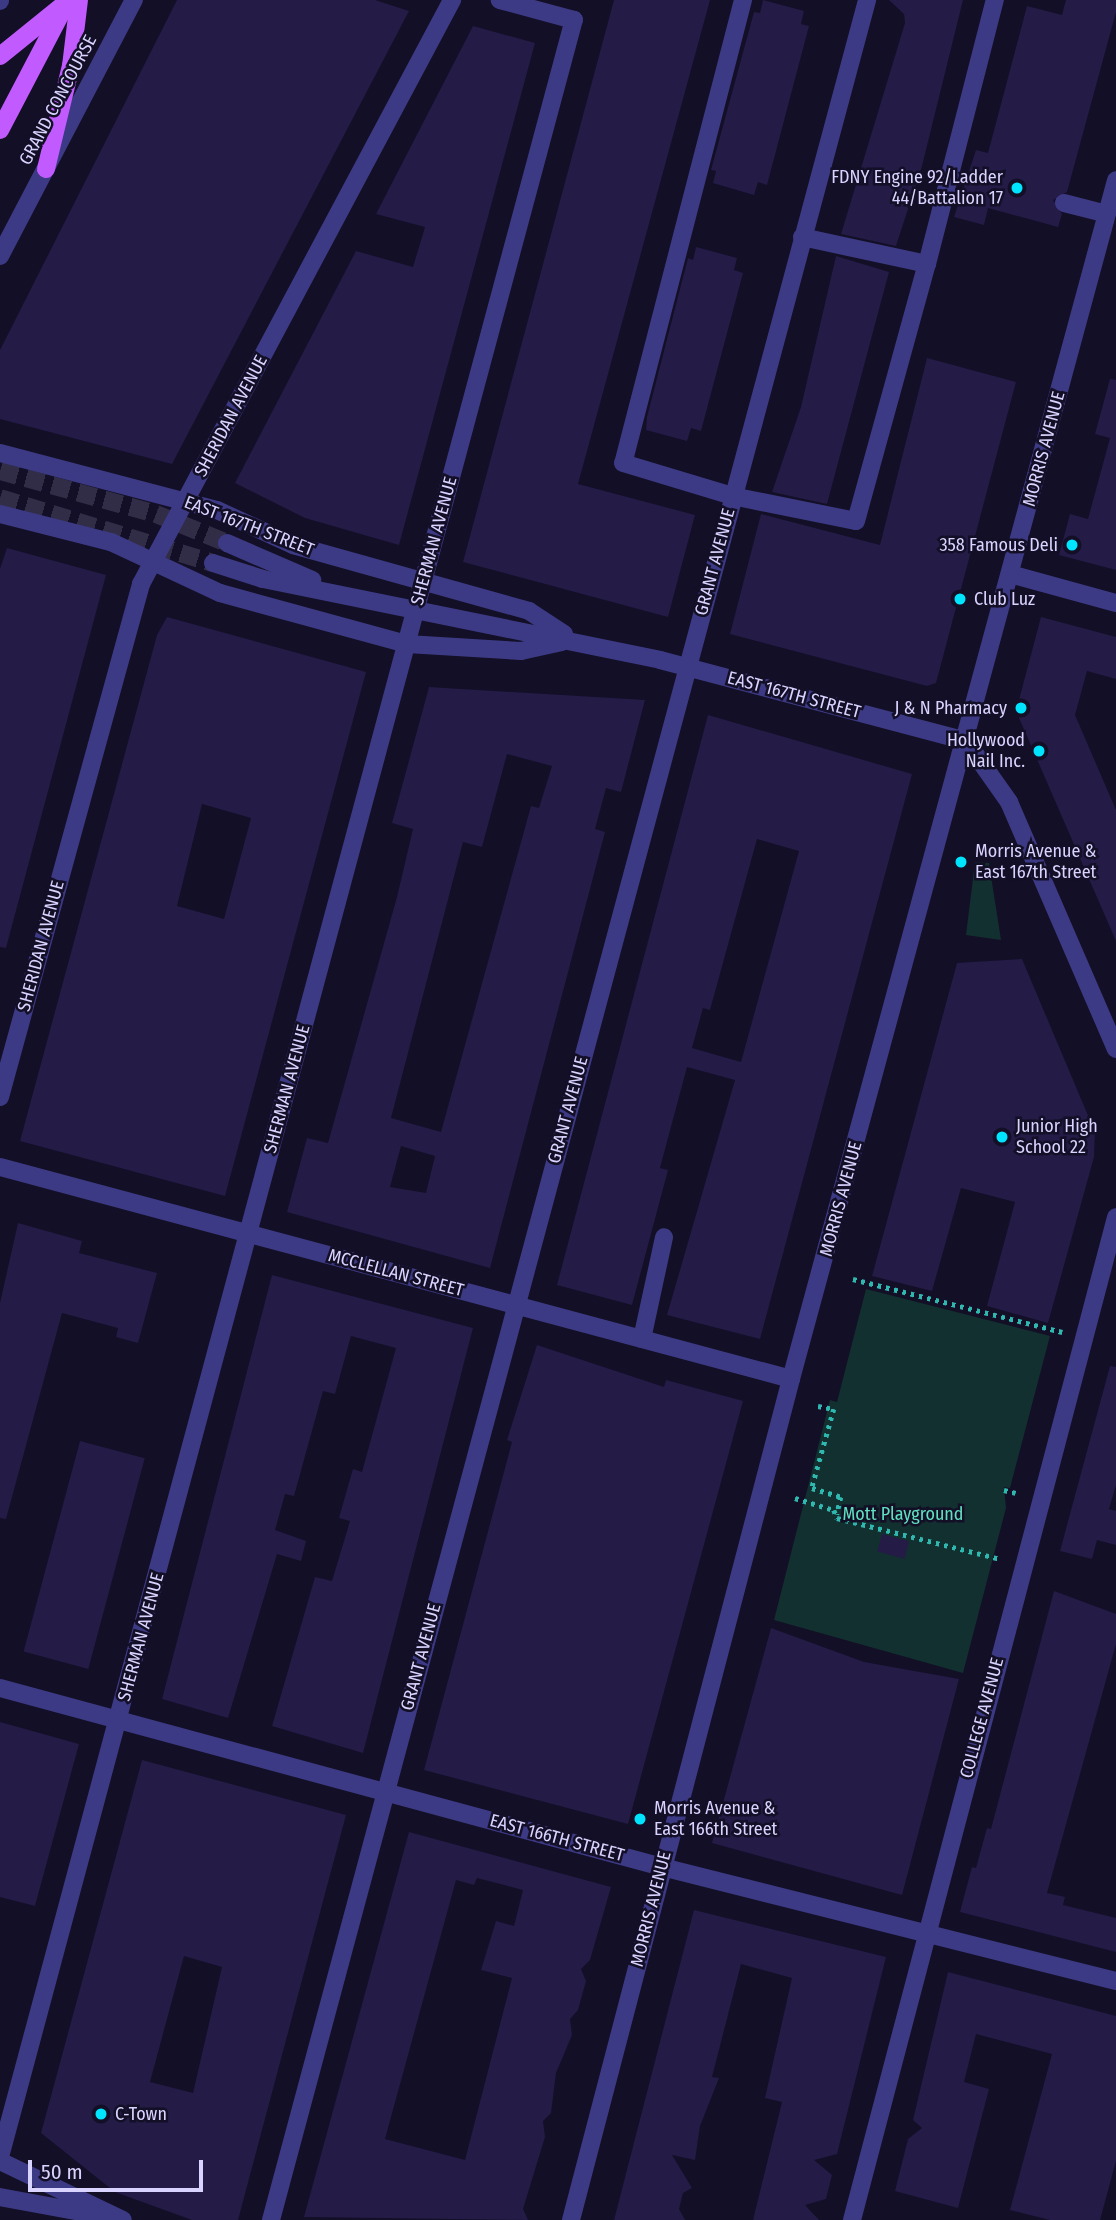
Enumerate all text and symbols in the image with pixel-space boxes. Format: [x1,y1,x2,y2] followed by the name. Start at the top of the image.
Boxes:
[15,31,101,169] street label: GRAND CONCOURSE
[831,167,1003,210] place label: FDNY Engine 92/Ladder 44/Battalion 17
[1009,180,1025,196] marker: FDNY Engine 92/Ladder 44/Battalion 17
[190,352,272,480] street label: SHERIDAN AVENUE
[1018,389,1070,509] street label: MORRIS AVENUE
[406,474,462,608] street label: SHERMAN AVENUE
[181,491,317,561] street label: EAST 167TH STREET
[690,506,740,618] street label: GRANT AVENUE
[939,534,1058,556] place label: 358 Famous Deli
[1064,537,1080,553] marker: 358 Famous Deli
[974,588,1035,610] place label: Club Luz
[952,591,968,607] marker: Club Luz
[725,667,863,723] street label: EAST 167TH STREET
[894,697,1007,719] place label: J & N Pharmacy
[1013,700,1029,716] marker: J & N Pharmacy
[947,730,1025,772] place label: Hollywood Nail Inc.
[1031,743,1047,759] marker: Hollywood Nail Inc.
[975,841,1097,884] place label: Morris Avenue & East 167th Street
[953,854,969,870] marker: Morris Avenue & East 167th Street
[13,878,69,1014] street label: SHERIDAN AVENUE
[259,1022,315,1156] street label: SHERMAN AVENUE
[543,1054,593,1166] street label: GRANT AVENUE
[1016,1116,1098,1158] place label: Junior High School 22
[994,1129,1010,1145] marker: Junior High School 22
[815,1139,867,1259] street label: MORRIS AVENUE
[326,1245,466,1301] street label: MCCLELLAN STREET
[843,1503,963,1525] park label: Mott Playground
[113,1570,169,1704] street label: SHERMAN AVENUE
[396,1601,446,1713] street label: GRANT AVENUE
[956,1655,1008,1781] street label: COLLEGE AVENUE
[654,1798,777,1840] place label: Morris Avenue & East 166th Street
[487,1810,627,1866] street label: EAST 166TH STREET
[632,1811,648,1827] marker: Morris Avenue & East 166th Street
[626,1849,676,1969] street label: MORRIS AVENUE
[115,2103,167,2125] place label: C-Town
[93,2106,109,2122] marker: C-Town
[32,2146,206,2190] scale bar
[41,2159,83,2185] text: 50 m

